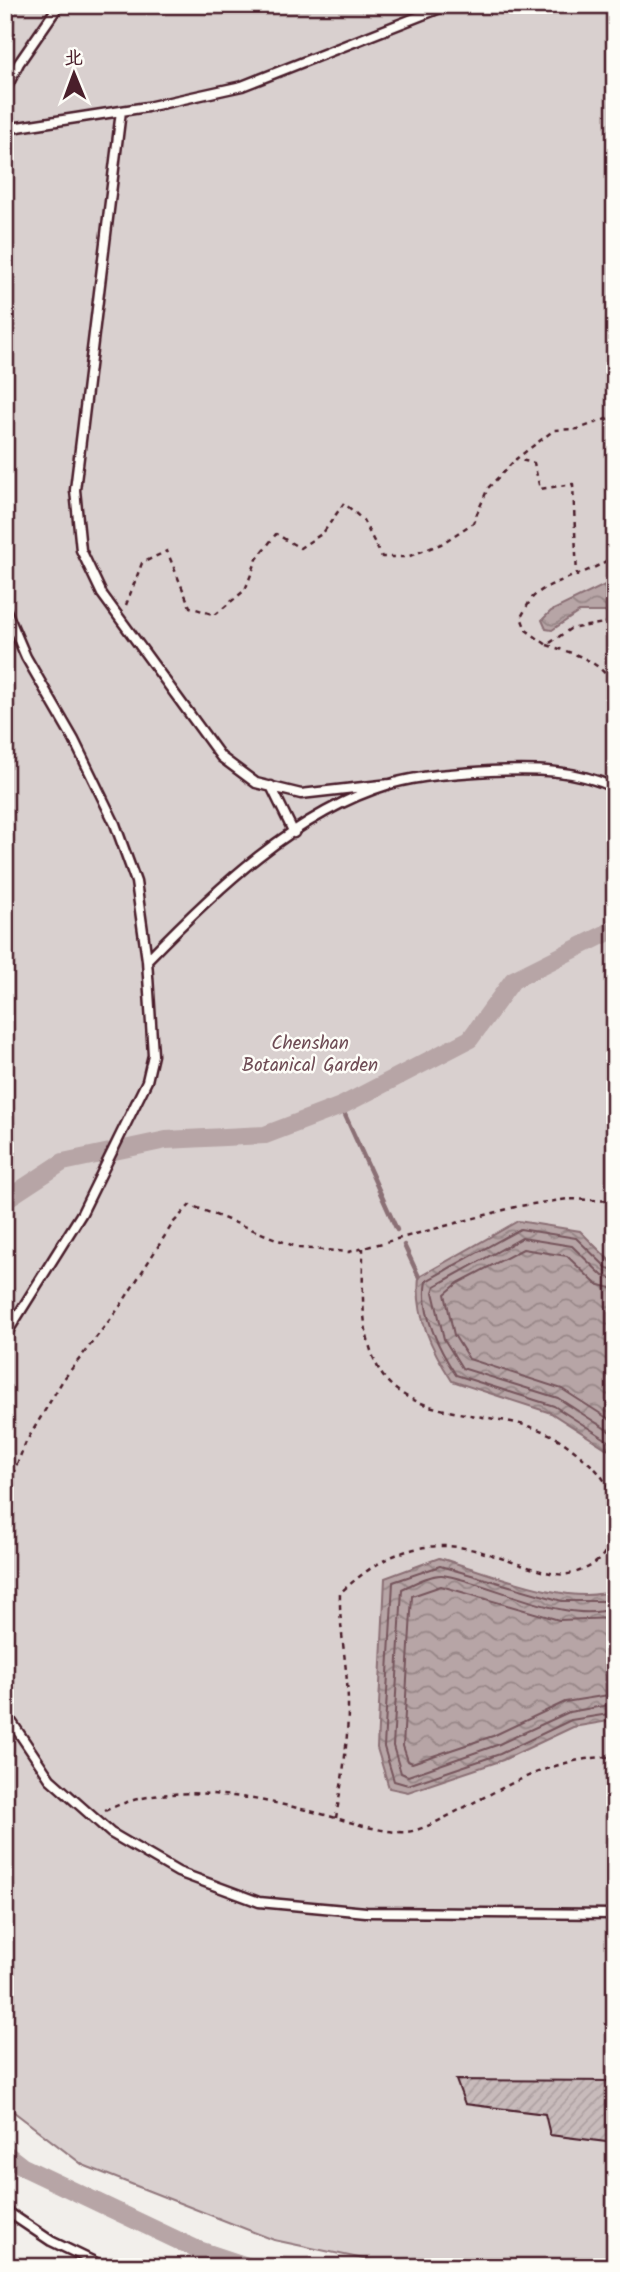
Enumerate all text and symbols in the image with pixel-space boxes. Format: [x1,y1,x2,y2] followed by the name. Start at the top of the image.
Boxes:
[38,38,108,108] north arrow
[64,44,84,74] text: 北
[242,1029,378,1081] park label: Chenshan Botanical Garden

